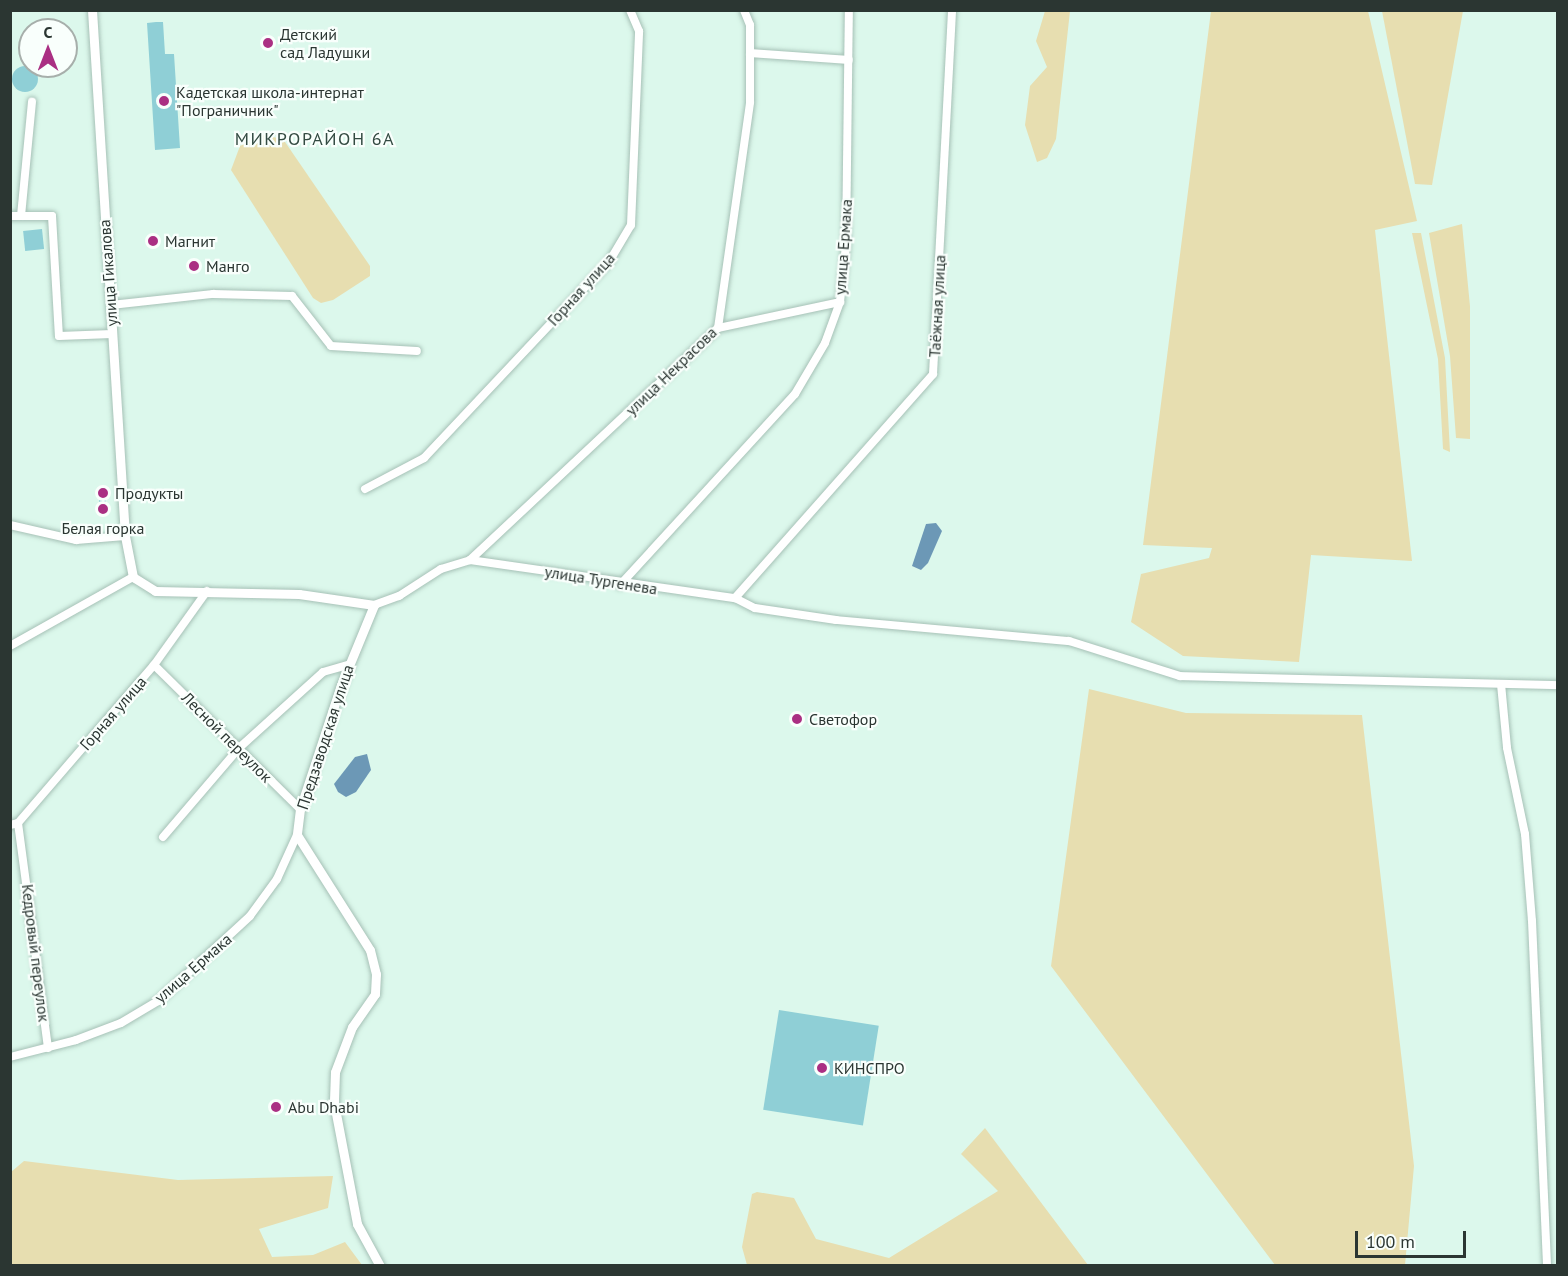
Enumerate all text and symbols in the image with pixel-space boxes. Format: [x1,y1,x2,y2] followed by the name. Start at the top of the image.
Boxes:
[18,18,78,78] north arrow
[44,22,52,42] text: С
[280,24,370,62] place label: Детский сад Ладушки
[261,36,275,50] marker: Детский сад Ладушки
[176,82,364,120] place label: Кадетская школа-интернат "Пограничник"
[157,94,171,108] marker: Кадетская школа-интернат "Пограничник"
[235,128,395,150] district label: МИКРОРАЙОН 6А
[830,198,856,296] street label: улица Ермака
[95,219,121,327] street label: улица Гикалова
[165,231,215,251] place label: Магнит
[146,234,160,248] marker: Магнит
[543,248,619,330] street label: Горная улица
[925,254,949,358] street label: Таёжная улица
[206,256,249,276] place label: Манго
[187,259,201,273] marker: Манго
[621,323,721,419] street label: улица Некрасова
[115,483,183,503] place label: Продукты
[96,486,110,500] marker: Продукты
[96,502,110,516] marker: Белая горка
[62,518,144,538] place label: Белая горка
[543,562,659,598] street label: улица Тургенева
[293,662,357,812] street label: Предзаводская улица
[76,672,150,754] street label: Горная улица
[178,688,276,786] street label: Лесной переулок
[809,709,877,729] place label: Светофор
[790,712,804,726] marker: Светофор
[18,883,54,1023] street label: Кедровый переулок
[150,929,236,1007] street label: улица Ермака
[834,1058,905,1078] place label: КИНСПРО
[815,1061,829,1075] marker: КИНСПРО
[288,1097,359,1117] place label: Abu Dhabi
[269,1100,283,1114] marker: Abu Dhabi
[1358,1219,1469,1257] scale bar
[1366,1230,1415,1253] text: 100 m

